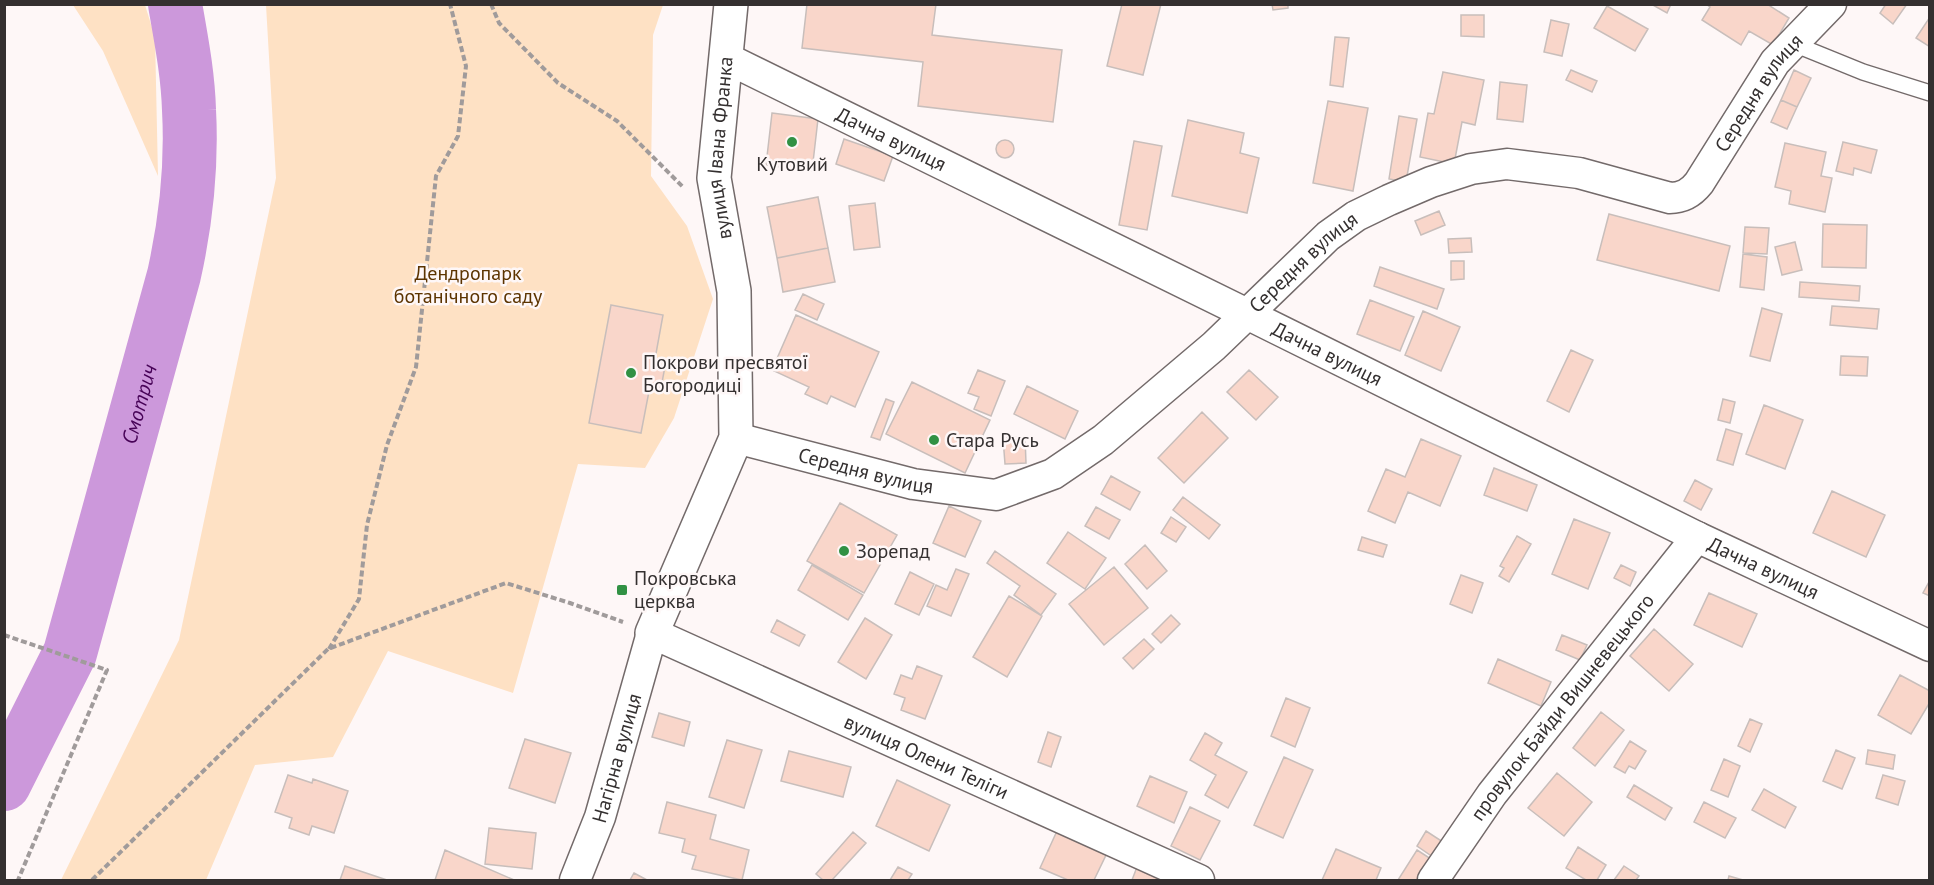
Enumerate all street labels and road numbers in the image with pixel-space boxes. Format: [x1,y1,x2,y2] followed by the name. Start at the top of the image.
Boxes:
[1709,28,1808,157] street label: Середня вулиця
[701,55,739,242] street label: вулиця Івана Франка
[832,101,951,177] street label: Дачна вулиця
[1243,206,1363,318] street label: Середня вулиця
[1268,316,1387,392] street label: Дачна вулиця
[795,442,935,500] street label: Середня вулиця
[1704,531,1823,605] street label: Дачна вулиця
[1465,588,1660,826] street label: провулок Байди Вишневецького
[586,690,647,826] street label: Нагірна вулиця
[840,708,1013,805] street label: вулиця Олени Теліги

